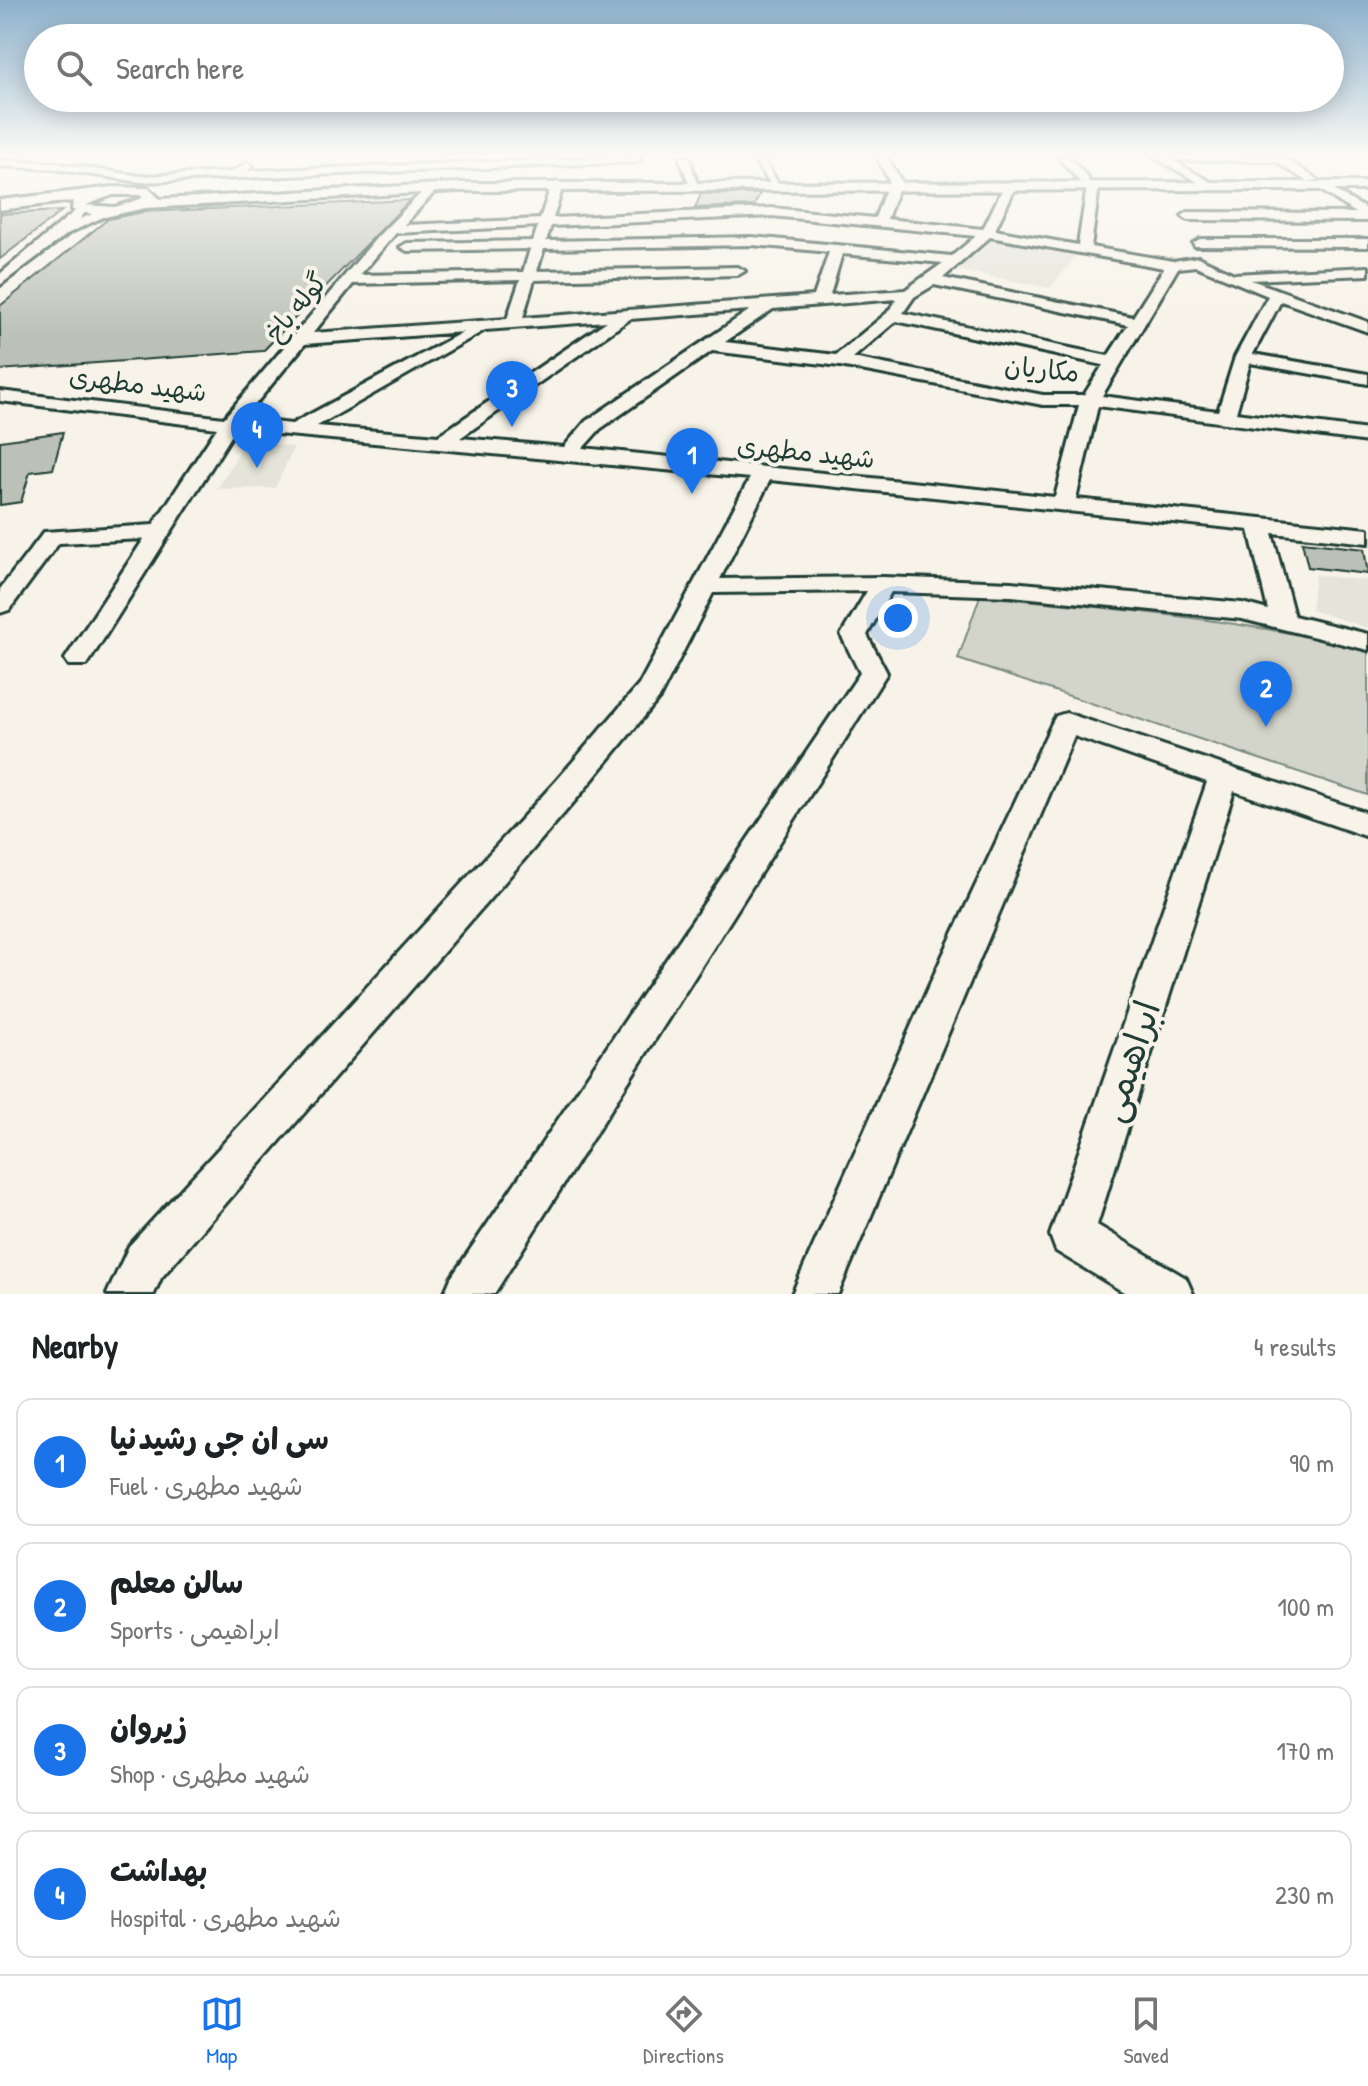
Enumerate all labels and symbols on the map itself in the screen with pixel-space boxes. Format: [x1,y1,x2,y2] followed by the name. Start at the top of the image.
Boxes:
[256,265,336,349] street label: گوله باخ
[1003,347,1081,390] street label: مکاریان
[67,358,209,409] street label: شهید مطهری
[486,361,538,427] pin: 3
[231,402,283,468] pin: 4
[735,427,877,476] street label: شهید مطهری
[666,428,718,494] pin: 1
[878,598,918,638] your location
[1240,661,1292,727] pin: 2
[1086,994,1171,1128] street label: ابراهیمی

